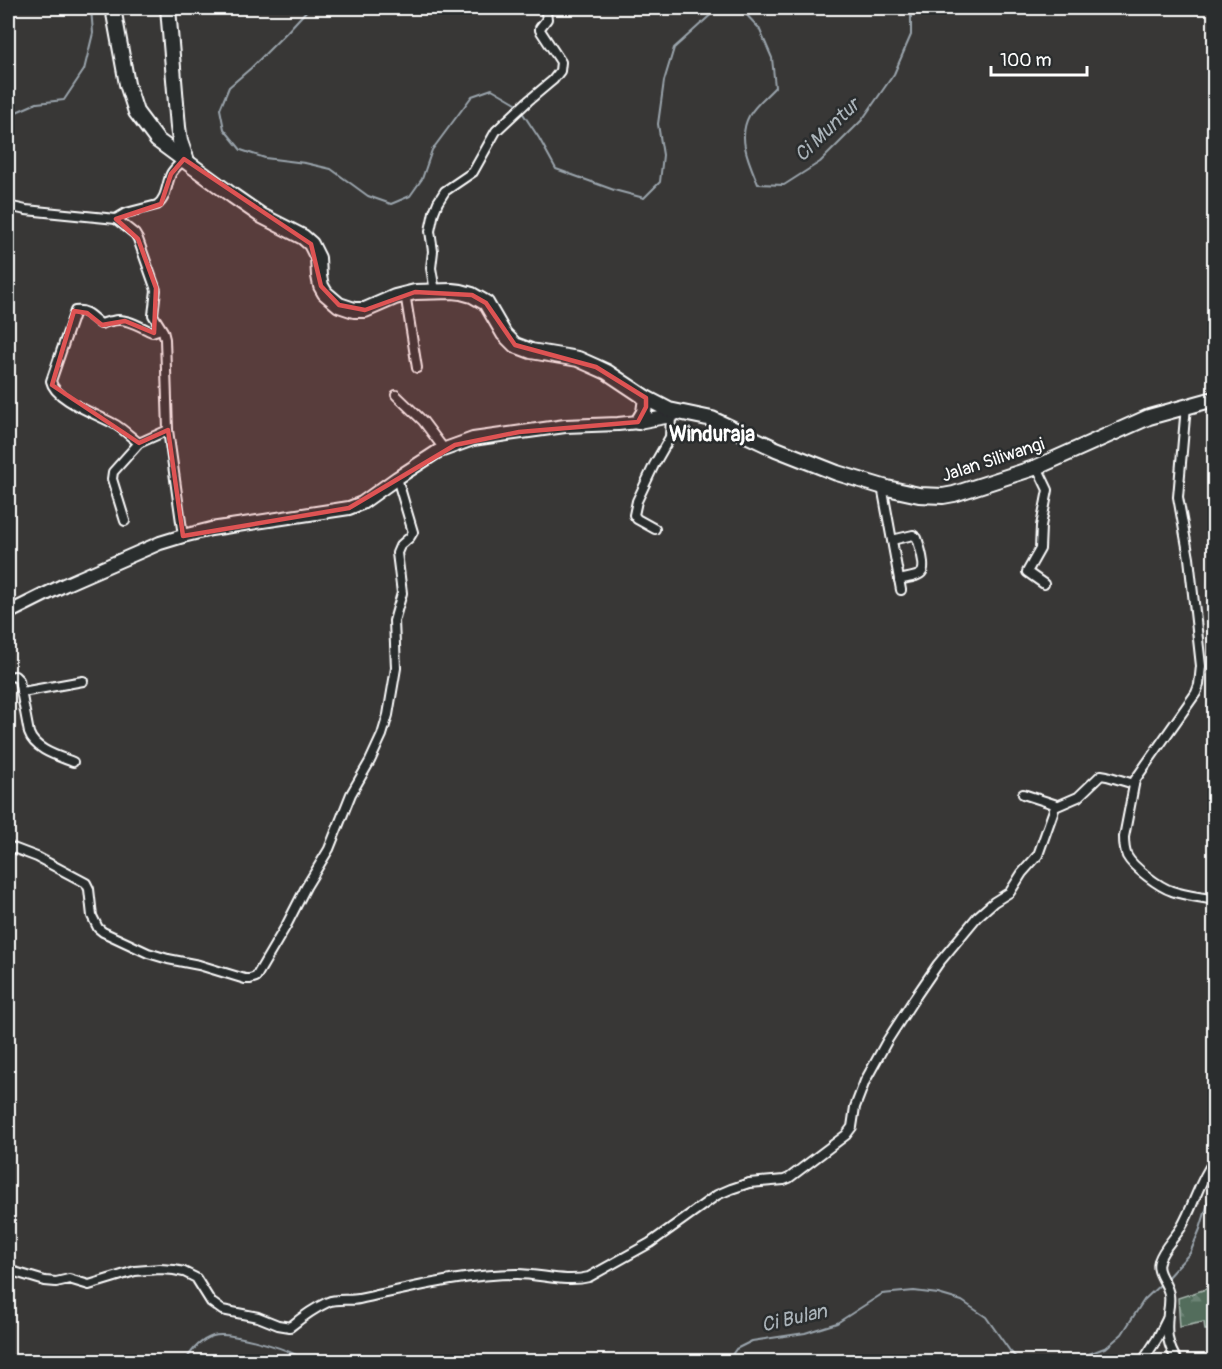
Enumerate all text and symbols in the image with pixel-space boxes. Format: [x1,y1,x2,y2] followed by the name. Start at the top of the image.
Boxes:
[991,39,1087,77] scale bar
[1000,49,1052,72] text: 100 m
[789,91,867,167] water label: Ci Muntur
[669,421,755,448] district label: Winduraja
[939,433,1047,487] street label: Jalan Siliwangi
[759,1298,831,1338] water label: Ci Bulan

